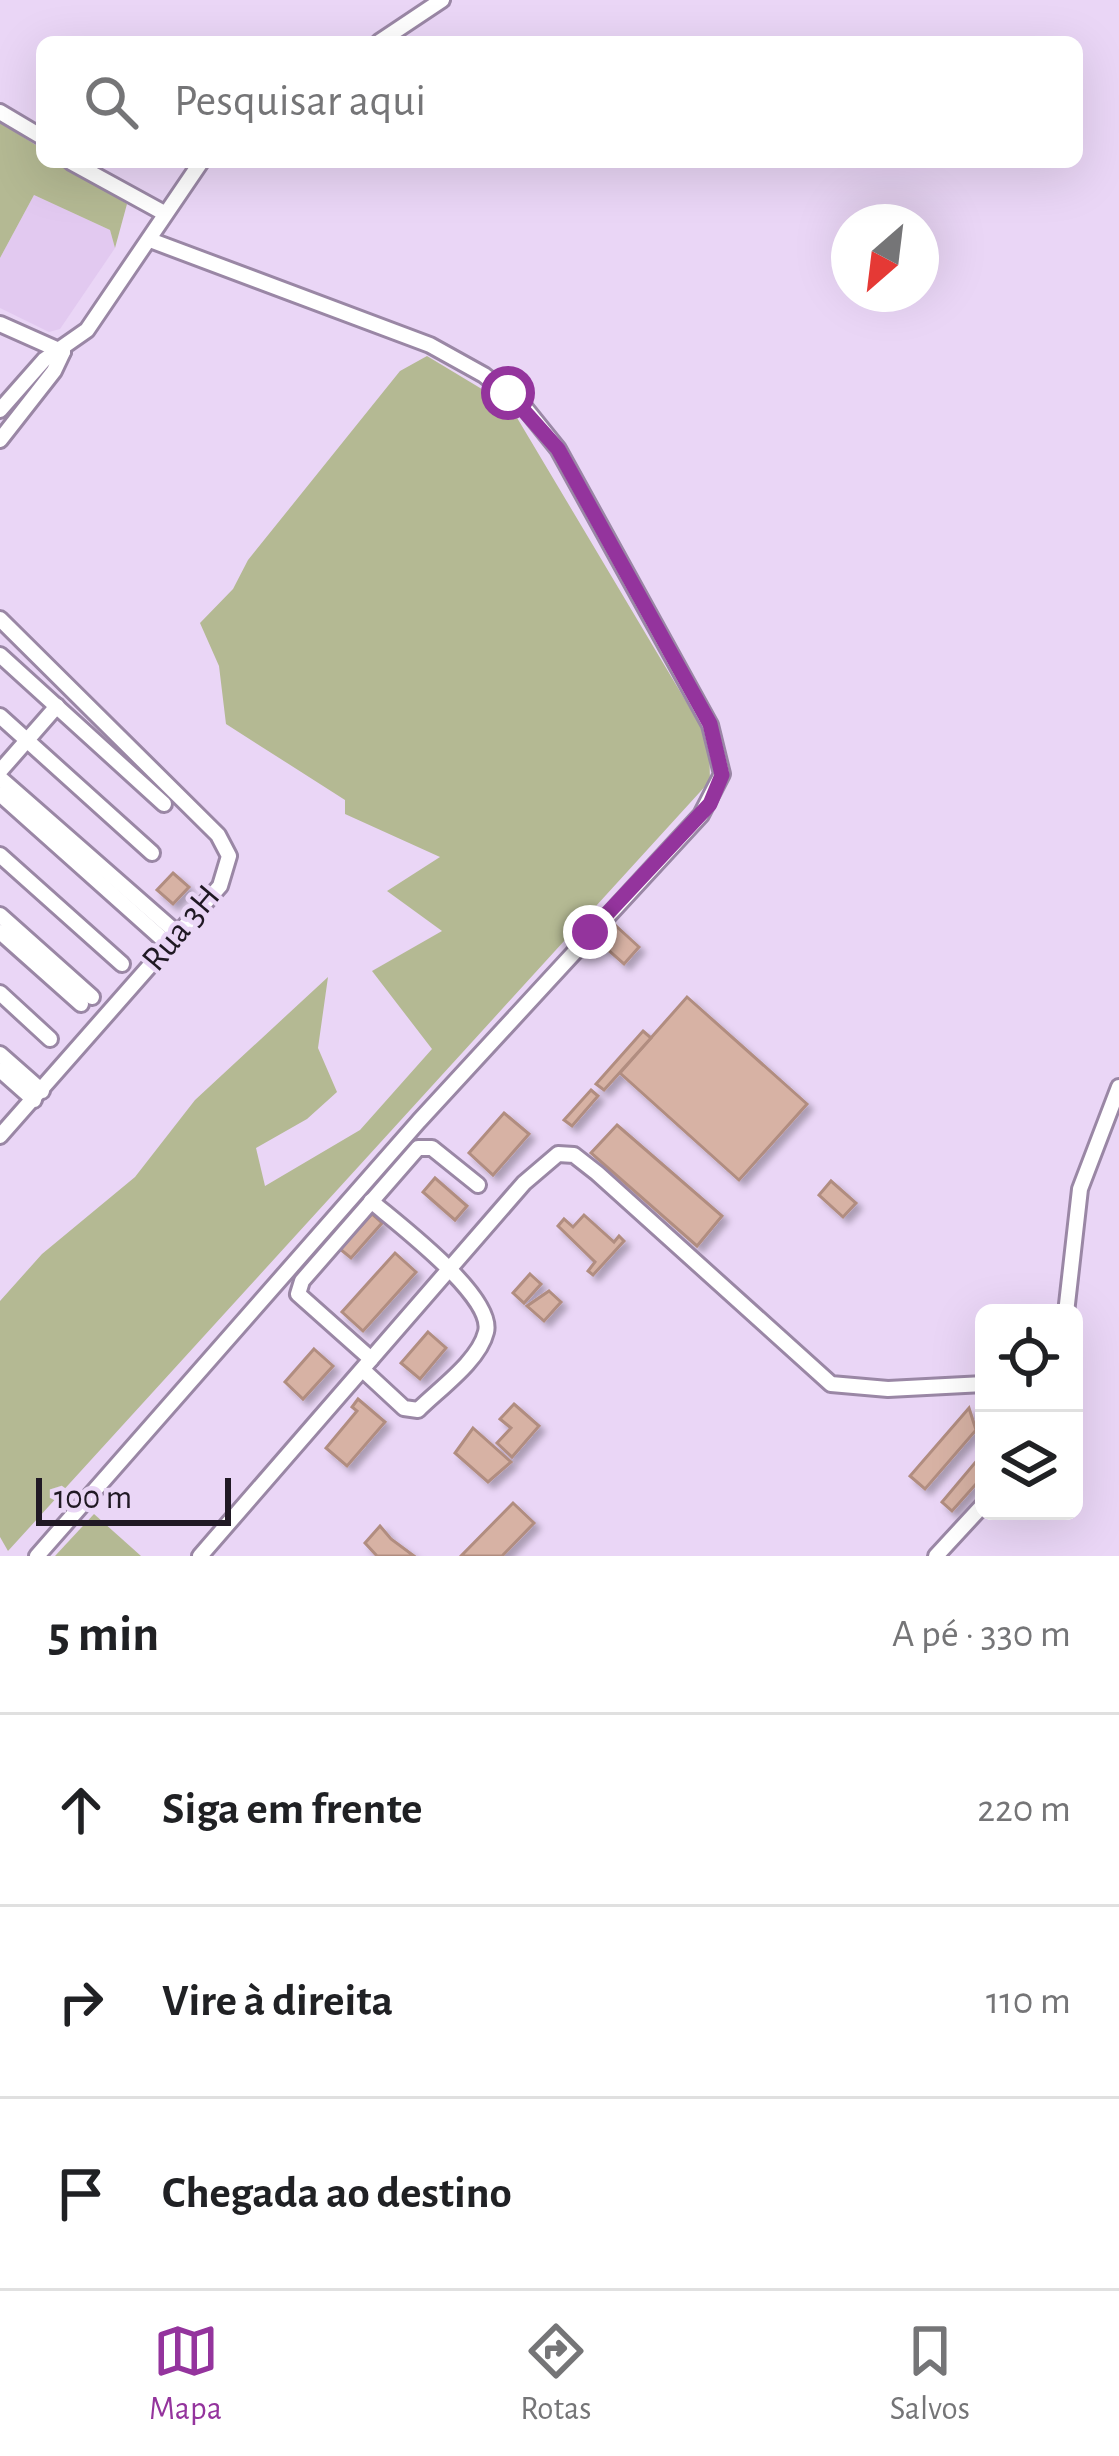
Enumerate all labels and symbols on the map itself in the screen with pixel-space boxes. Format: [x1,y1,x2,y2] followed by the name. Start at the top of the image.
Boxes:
[831,204,939,312] north arrow
[481,366,535,420] route start
[135,878,227,978] street label: Rua 3H
[563,905,617,959] route end
[36,1472,231,1525] scale bar

